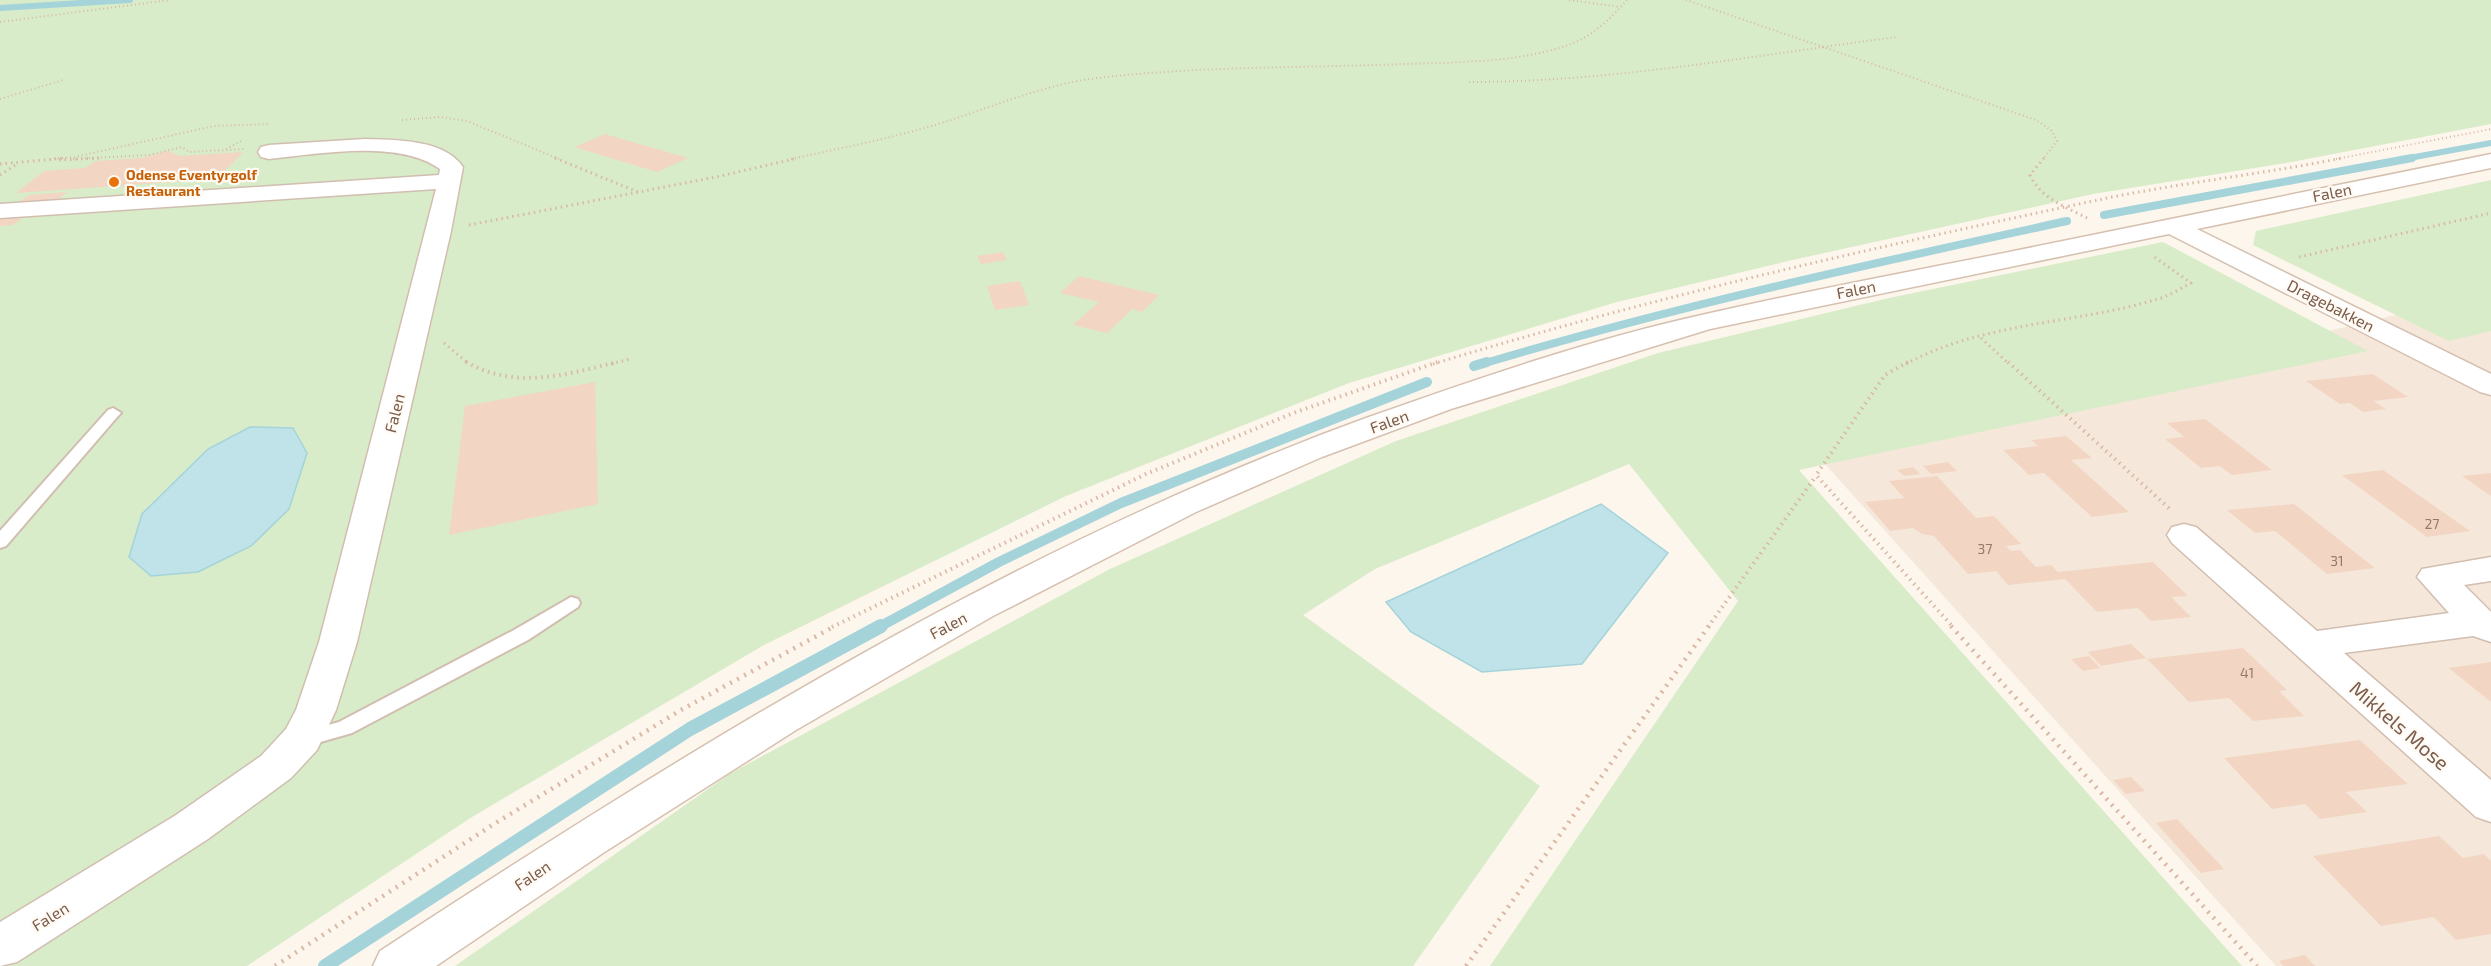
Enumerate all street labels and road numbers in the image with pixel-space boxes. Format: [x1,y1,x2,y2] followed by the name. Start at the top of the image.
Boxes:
[2311,179,2353,205] street label: Falen
[2284,275,2378,335] street label: Dragebakken
[1835,276,1877,302] street label: Falen
[380,391,408,435] street label: Falen
[1367,405,1411,437] street label: Falen
[926,607,970,643] street label: Falen
[2345,675,2455,775] street label: Mikkels Mose
[510,856,554,894] street label: Falen
[28,897,72,935] street label: Falen

